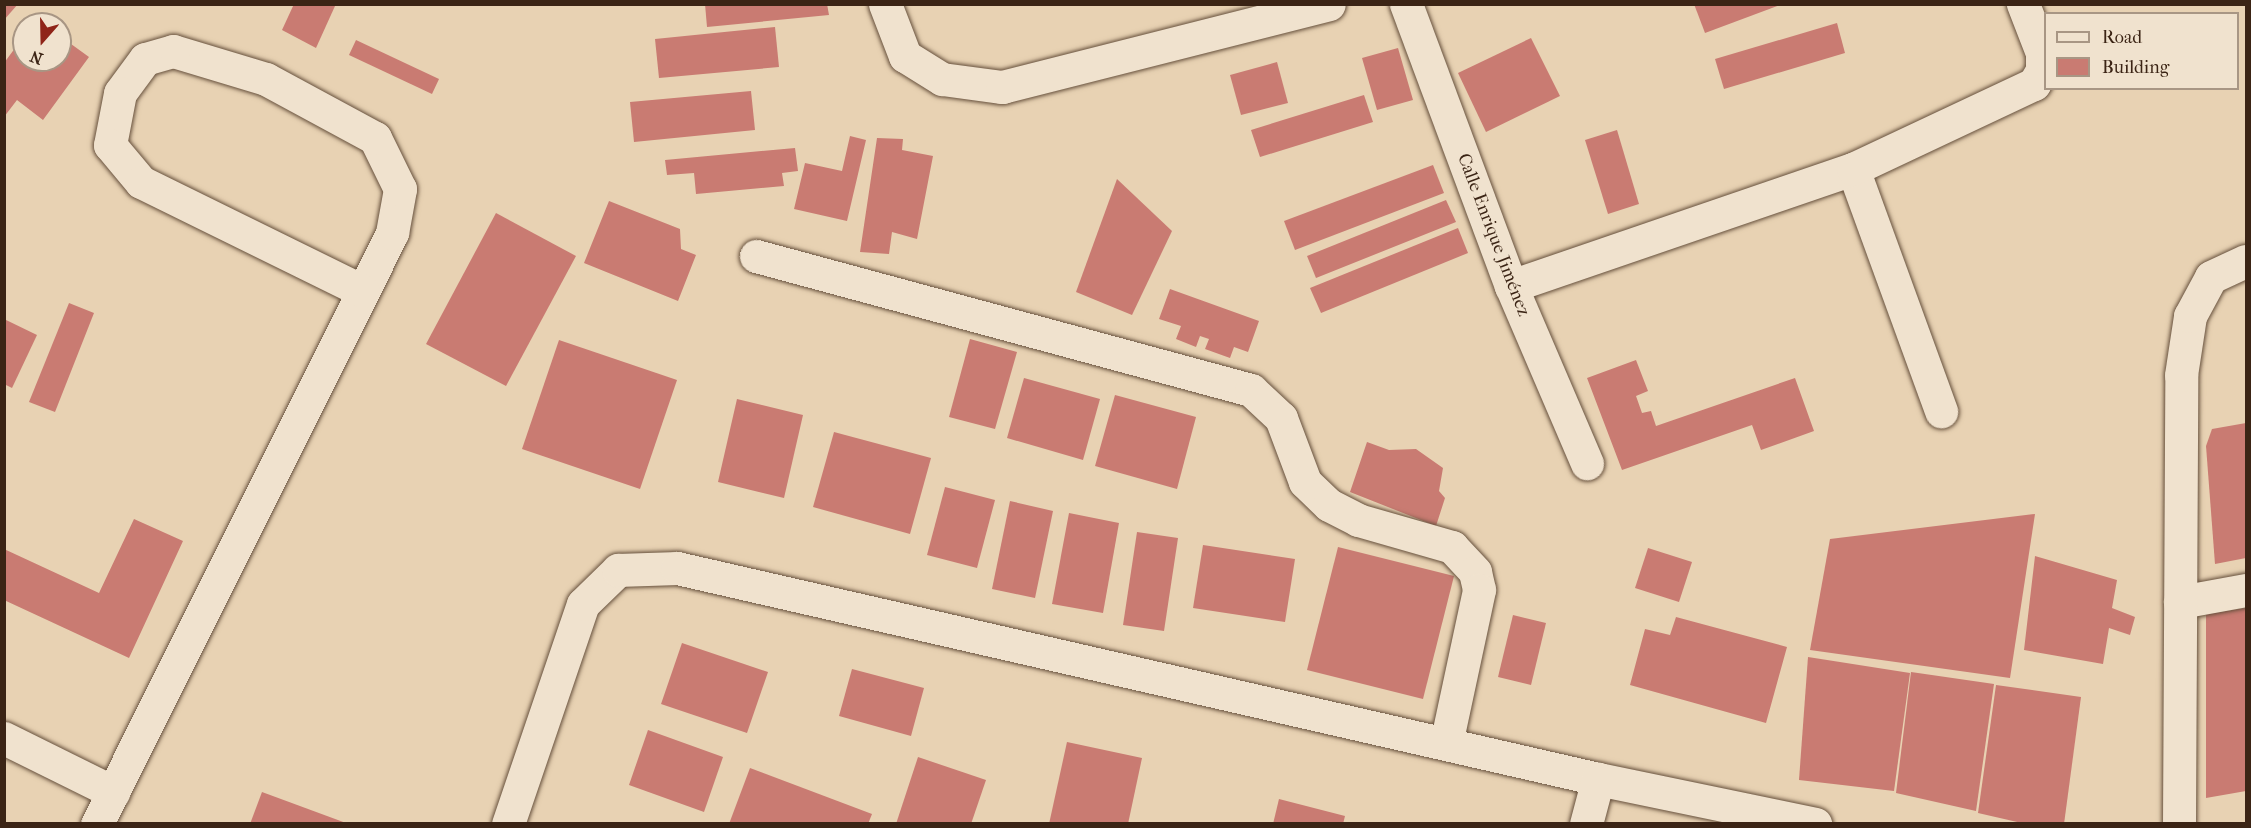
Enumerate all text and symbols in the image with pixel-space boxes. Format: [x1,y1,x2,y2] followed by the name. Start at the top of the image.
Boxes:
[12,12,72,72] north arrow
[2044,12,2239,90] legend
[2102,27,2142,48] text: Road
[27,47,45,69] text: N
[2102,57,2169,78] text: Building
[1452,151,1534,319] street label: Calle Enrique Jiménez

